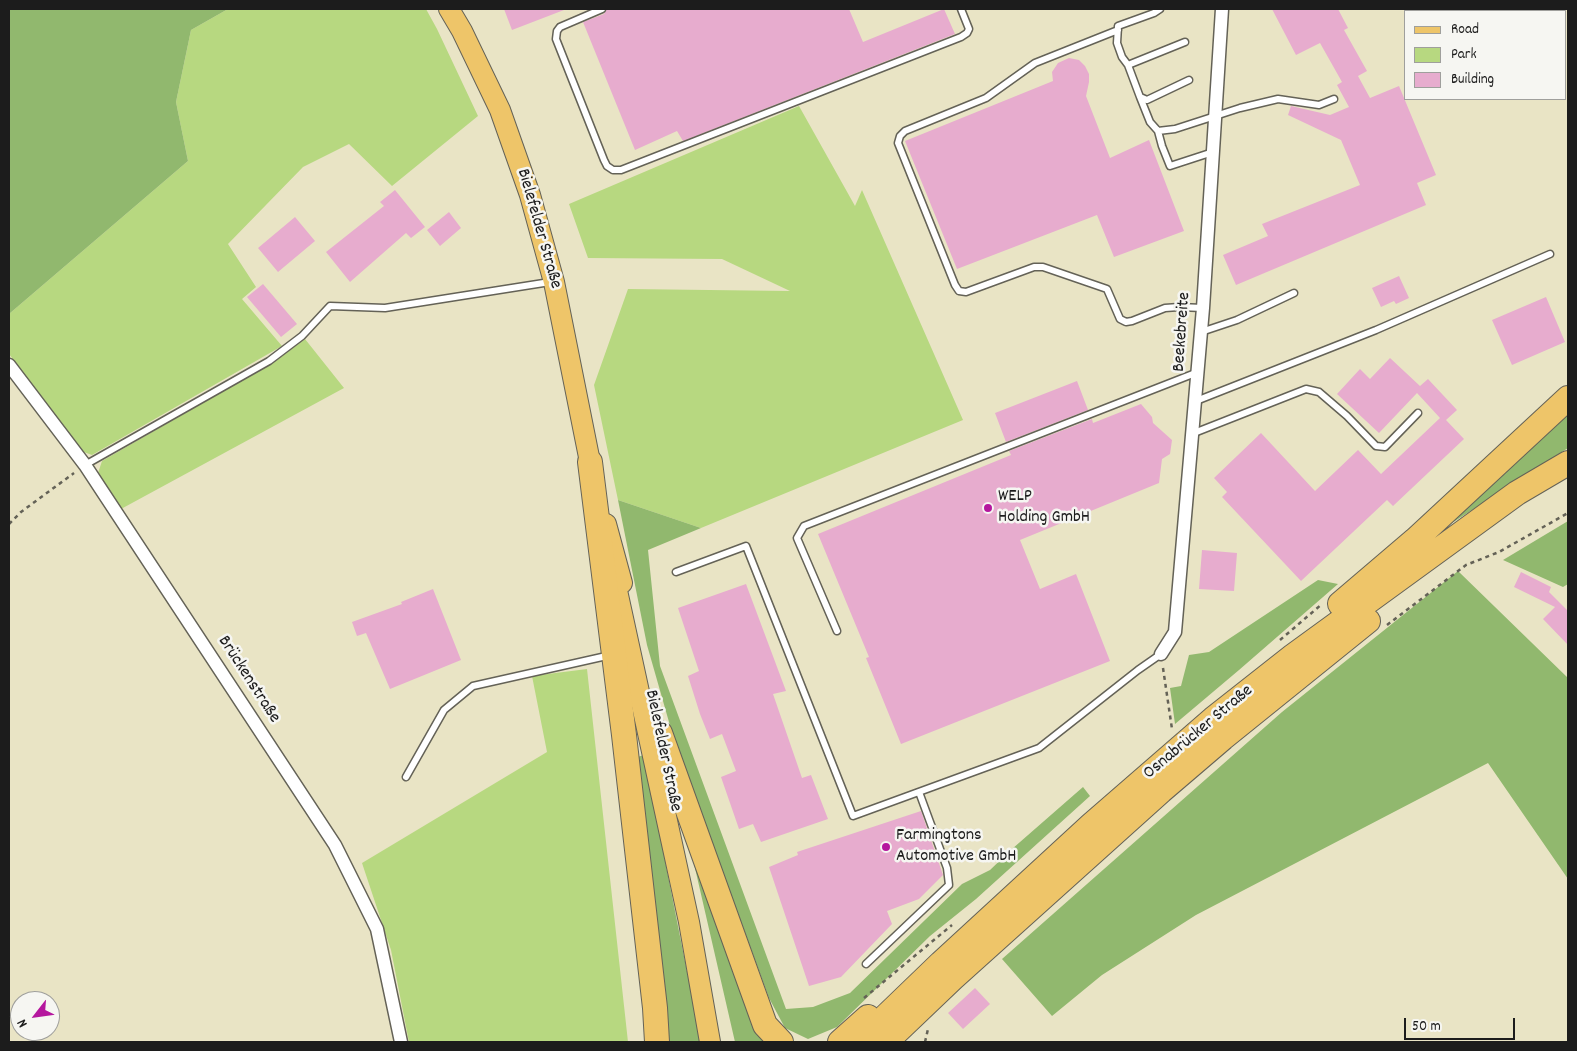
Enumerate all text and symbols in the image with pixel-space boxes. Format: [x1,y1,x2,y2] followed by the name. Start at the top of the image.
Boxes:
[1404,10,1567,100] legend
[1451,19,1479,41] text: Road
[1451,44,1477,66] text: Park
[1451,69,1494,91] text: Building
[511,167,565,291] street label: Bielefelder Straße
[1169,291,1197,373] street label: Beekebreite
[998,487,1090,530] place label: WELP Holding GmbH
[982,502,994,514] marker: WELP Holding GmbH
[212,632,284,728] street label: Brückenstraße
[1140,681,1258,785] street label: Osnabrücker Straße
[639,688,685,814] street label: Bielefelder Straße
[896,826,1017,869] place label: Farmingtons Automotive GmbH
[880,841,892,853] marker: Farmingtons Automotive GmbH
[10,991,60,1041] north arrow
[1407,1008,1518,1040] scale bar
[12,1015,33,1031] text: N
[1412,1016,1441,1038] text: 50 m

